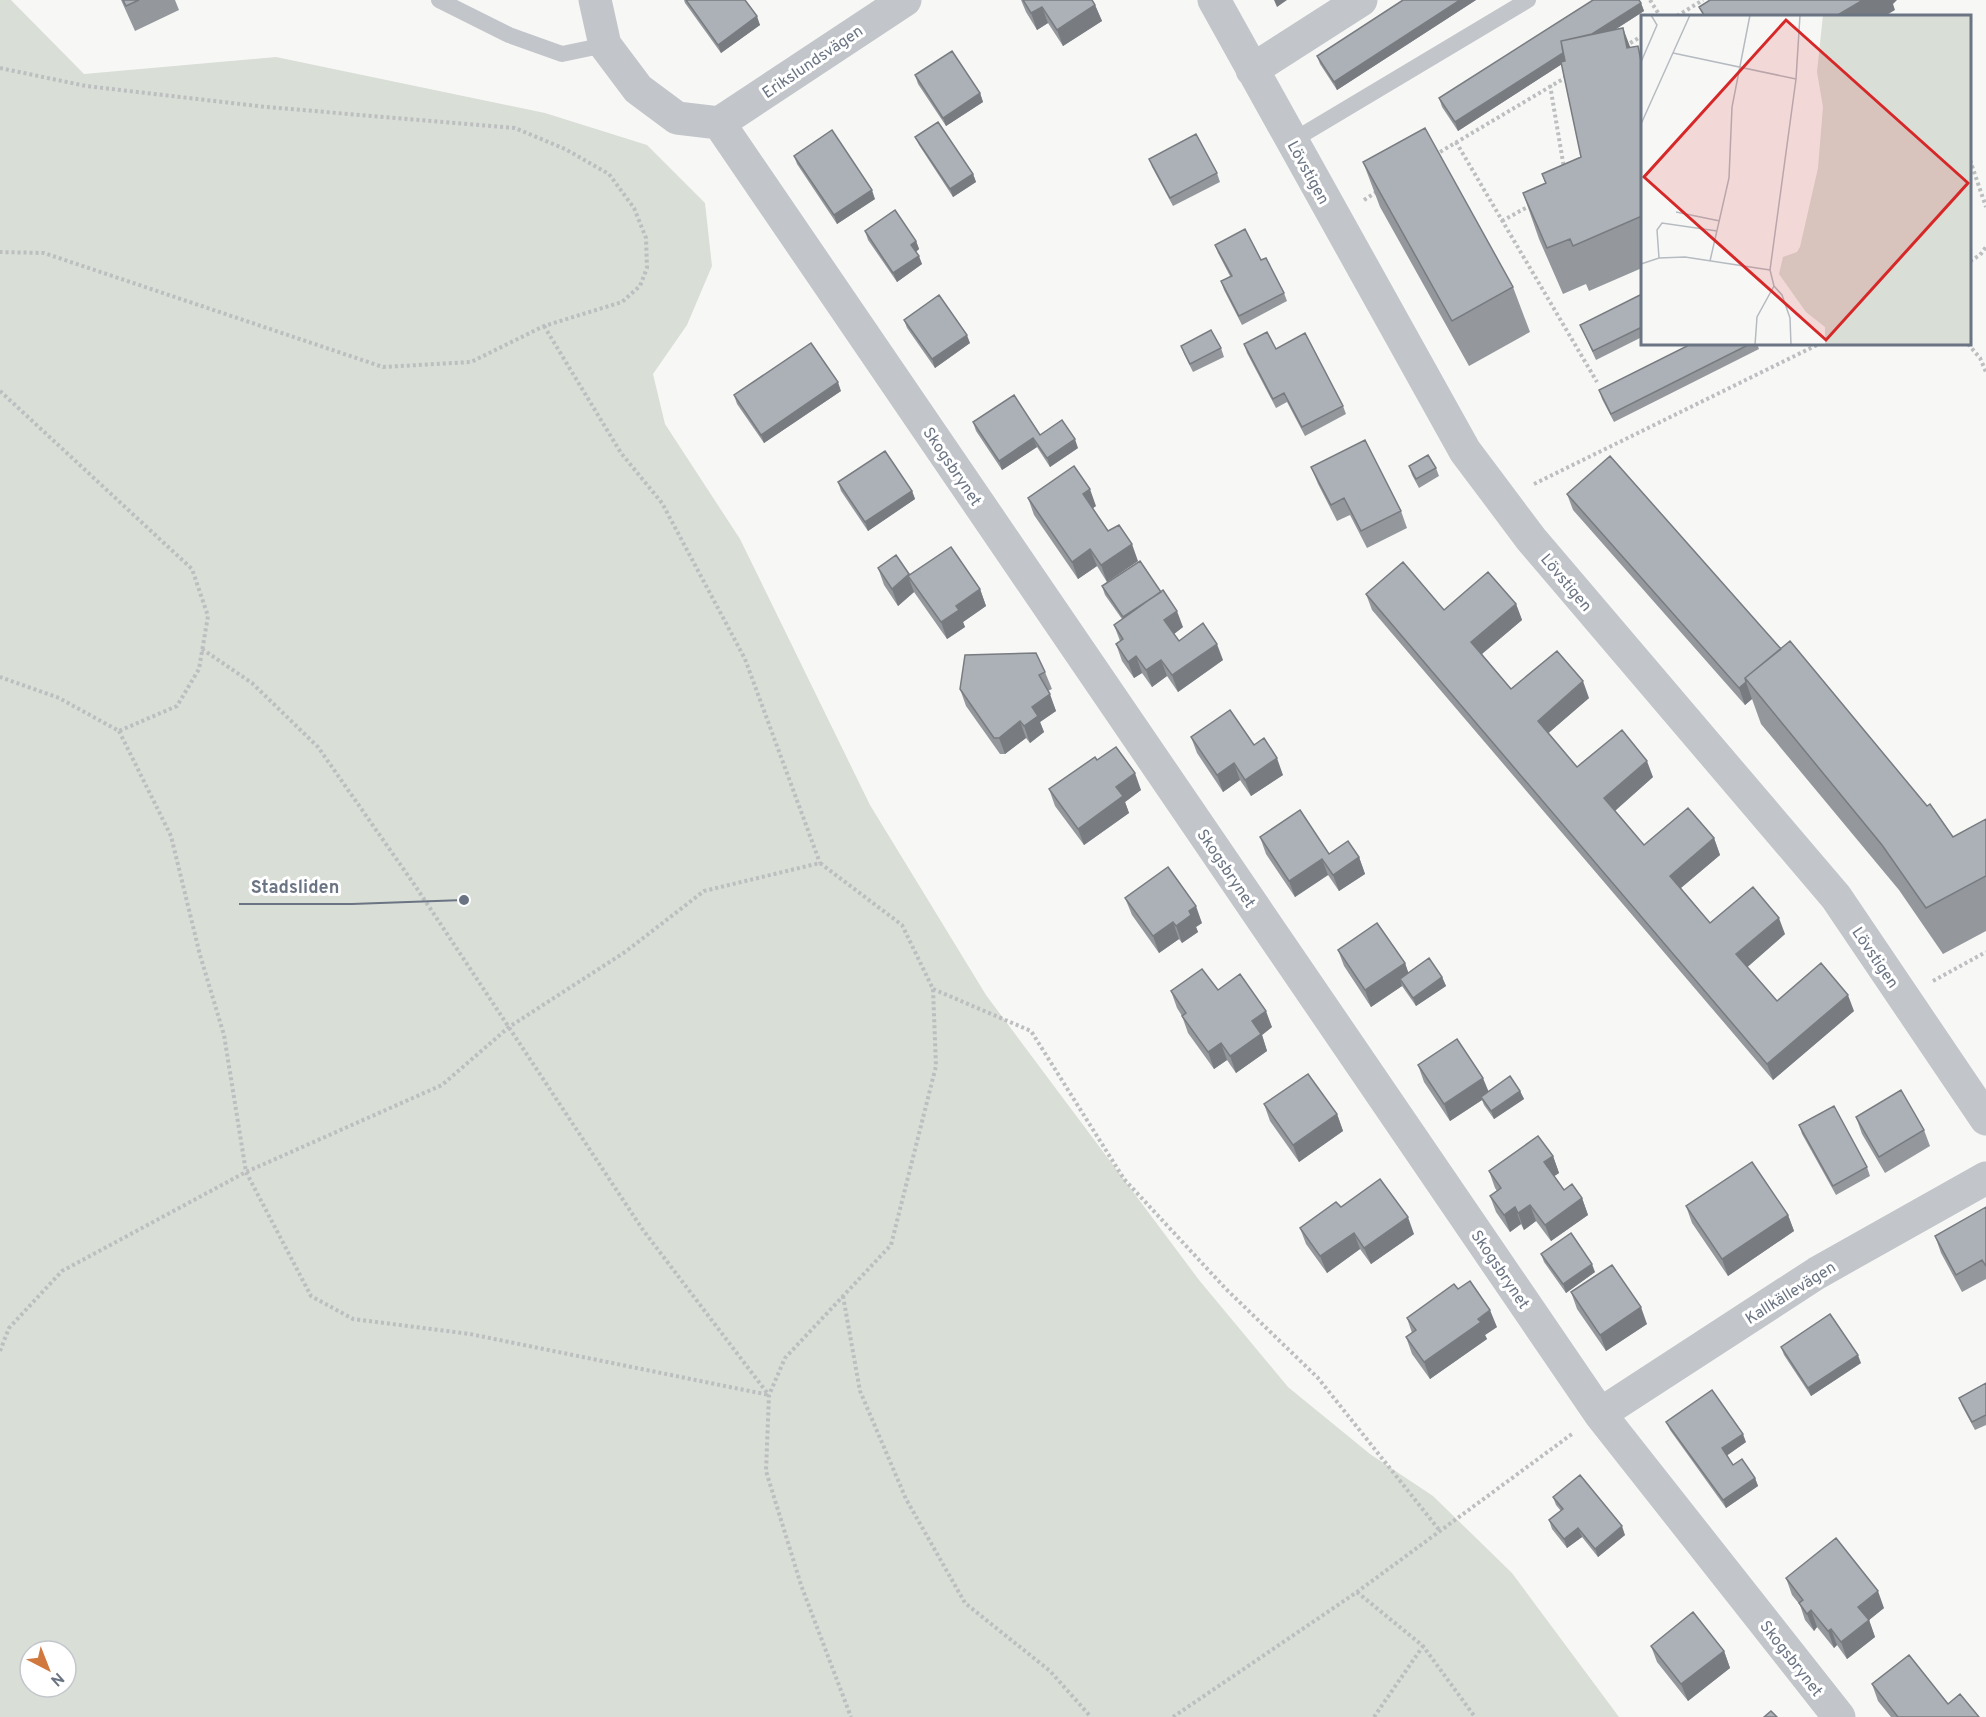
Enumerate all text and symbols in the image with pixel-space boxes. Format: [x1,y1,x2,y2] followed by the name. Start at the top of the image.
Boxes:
[1641,15,1971,345] inset map
[759,22,867,104] street label: Erikslundsvägen
[1282,138,1333,208] street label: Lövstigen
[918,424,985,510] street label: Skogsbrynet
[1535,550,1595,616] street label: Lövstigen
[1192,826,1259,912] street label: Skogsbrynet
[239,868,352,904] callout: Stadsliden
[251,877,339,900] text: Stadsliden
[1847,924,1902,993] street label: Lövstigen
[1466,1227,1533,1313] street label: Skogsbrynet
[1742,1258,1840,1330] street label: Kallkällevägen
[1755,1617,1826,1701] street label: Skogsbrynet
[18,1639,78,1699] north arrow
[46,1667,68,1690] text: N

